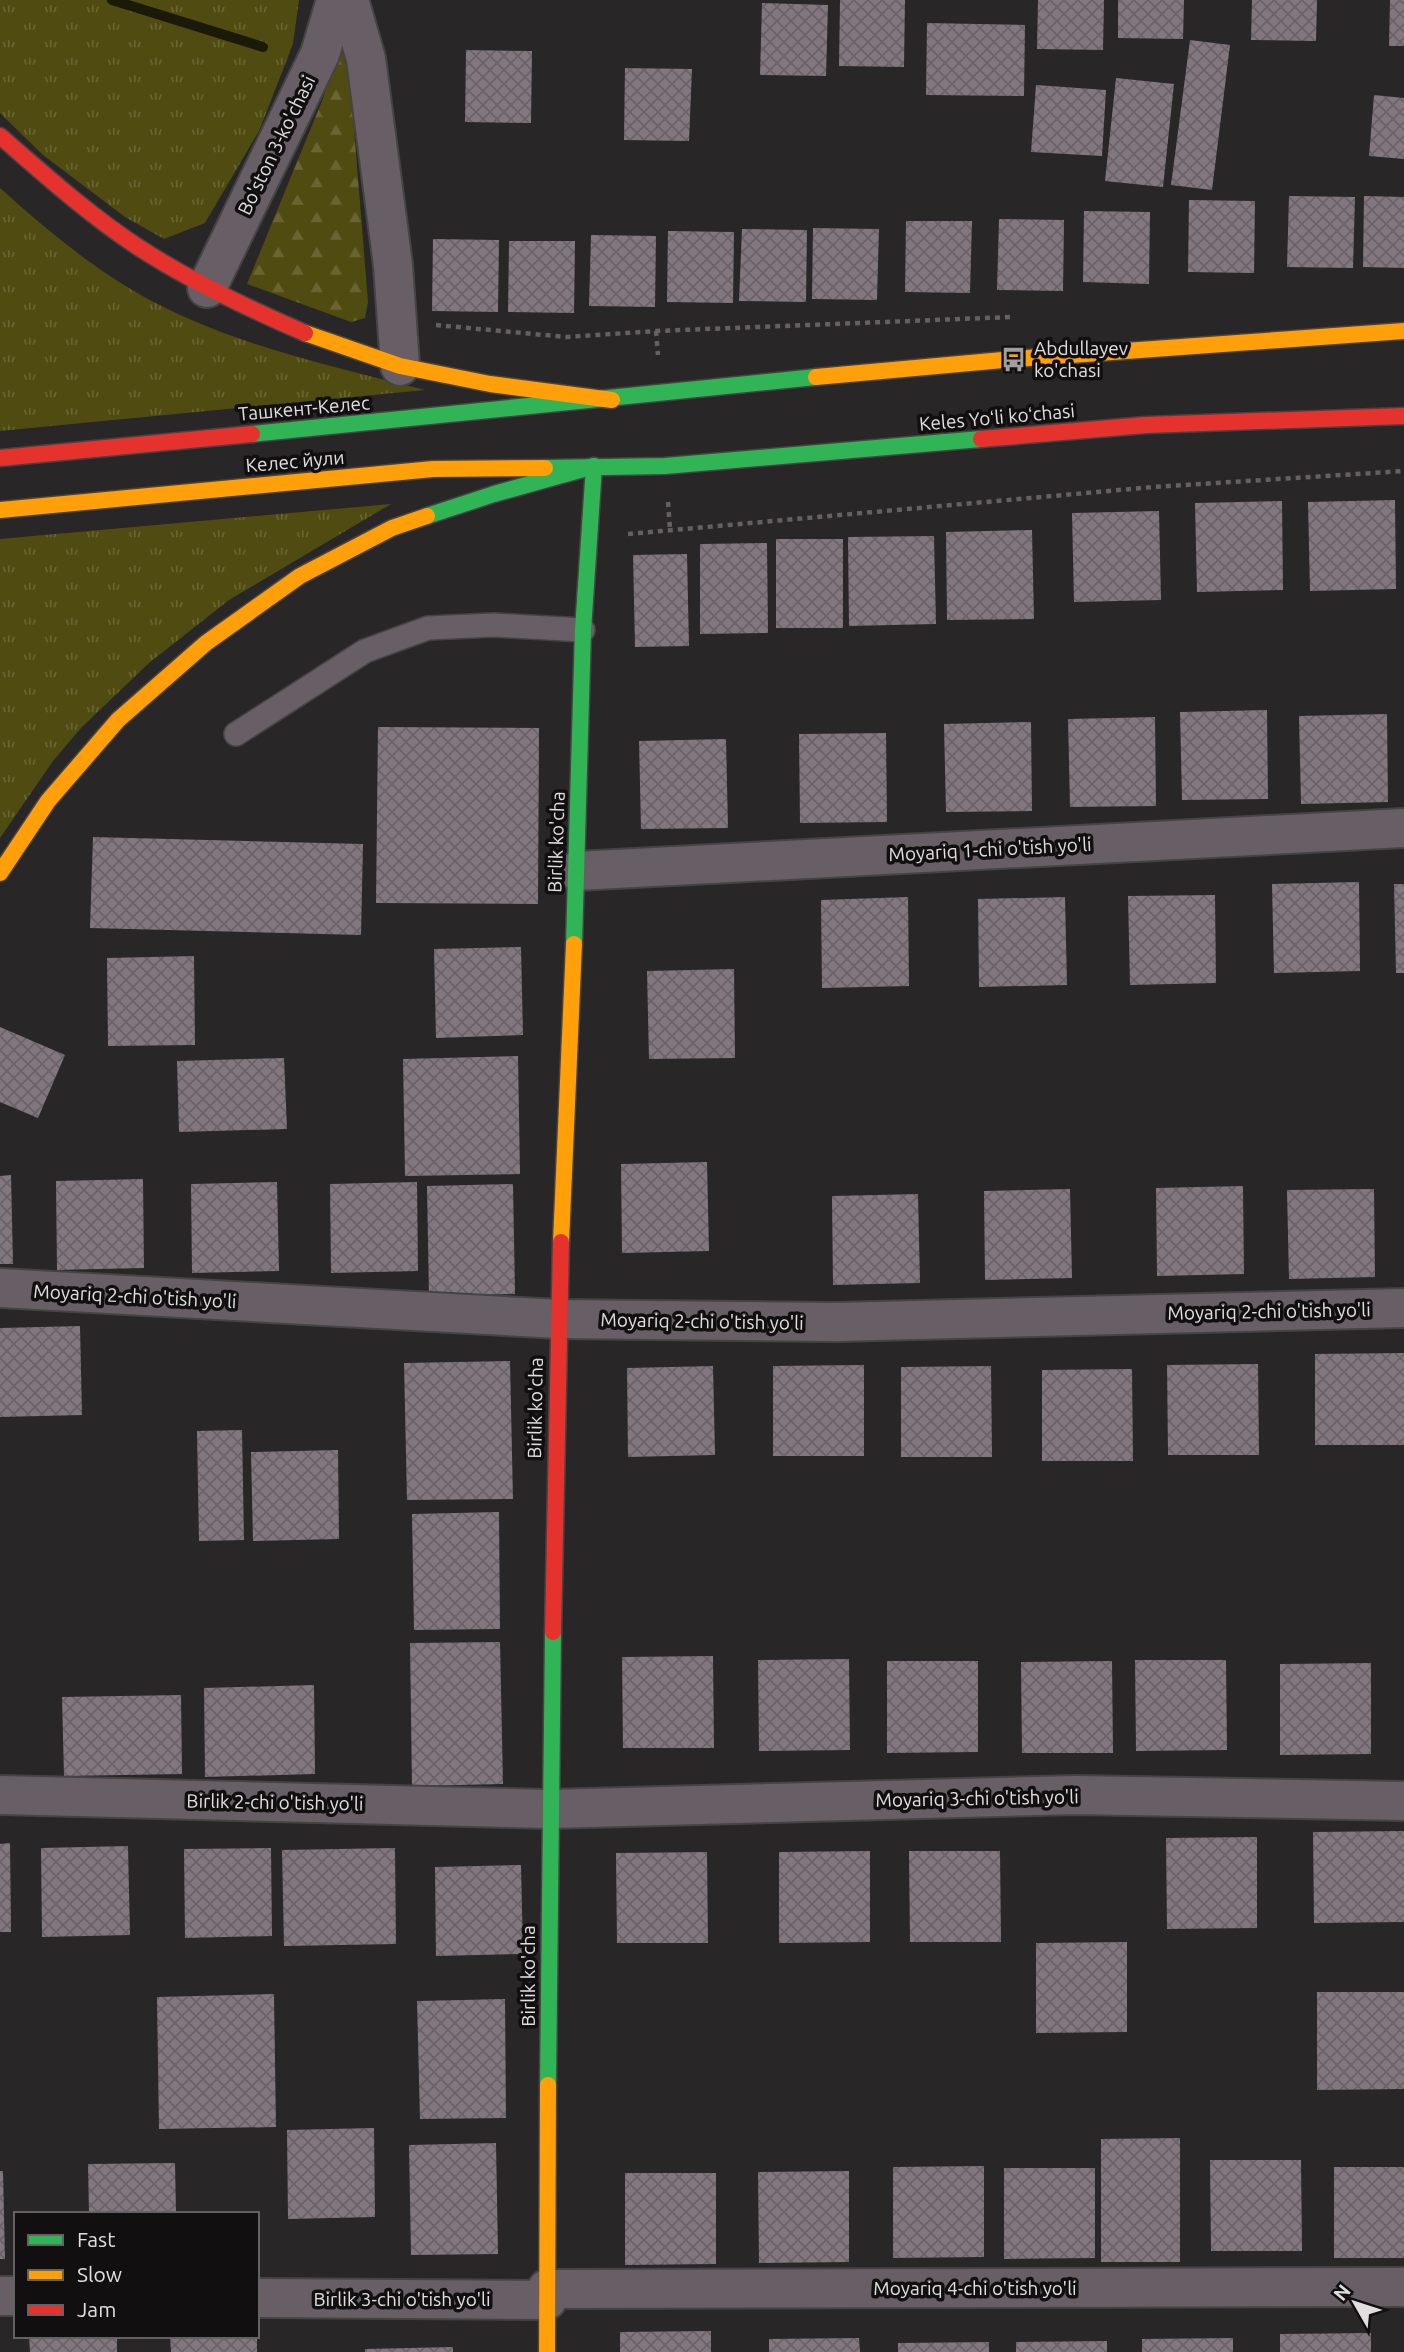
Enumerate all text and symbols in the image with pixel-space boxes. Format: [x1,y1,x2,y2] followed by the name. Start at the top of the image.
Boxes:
[233,72,319,218] street label: Bo'ston 3-ko'chasi
[1034,337,1128,381] place label: Abdullayev ko'chasi
[1000,345,1028,373] bus stop icon: Abdullayev ko'chasi
[237,391,371,425] street label: Ташкент-Келес
[918,399,1076,435] street label: Keles Yoʻli koʻchasi
[245,446,345,476] street label: Келес йули
[543,791,569,893] street label: Birlik ko'cha
[888,833,1092,865] street label: Moyariq 1-chi o'tish yo'li
[33,1280,237,1312] street label: Moyariq 2-chi o'tish yo'li
[1167,1298,1371,1324] street label: Moyariq 2-chi o'tish yo'li
[600,1308,804,1334] street label: Moyariq 2-chi o'tish yo'li
[523,1357,547,1459] street label: Birlik ko'cha
[875,1785,1079,1811] street label: Moyariq 3-chi o'tish yo'li
[186,1789,364,1815] street label: Birlik 2-chi o'tish yo'li
[517,1925,539,2027] street label: Birlik ko'cha
[14,2212,259,2338] legend
[77,2227,115,2251] text: Fast
[77,2262,122,2286] text: Slow
[1320,2268,1390,2338] north arrow
[873,2277,1077,2299] street label: Moyariq 4-chi o'tish yo'li
[1329,2280,1355,2305] text: N
[313,2288,491,2310] street label: Birlik 3-chi o'tish yo'li
[77,2297,116,2321] text: Jam

